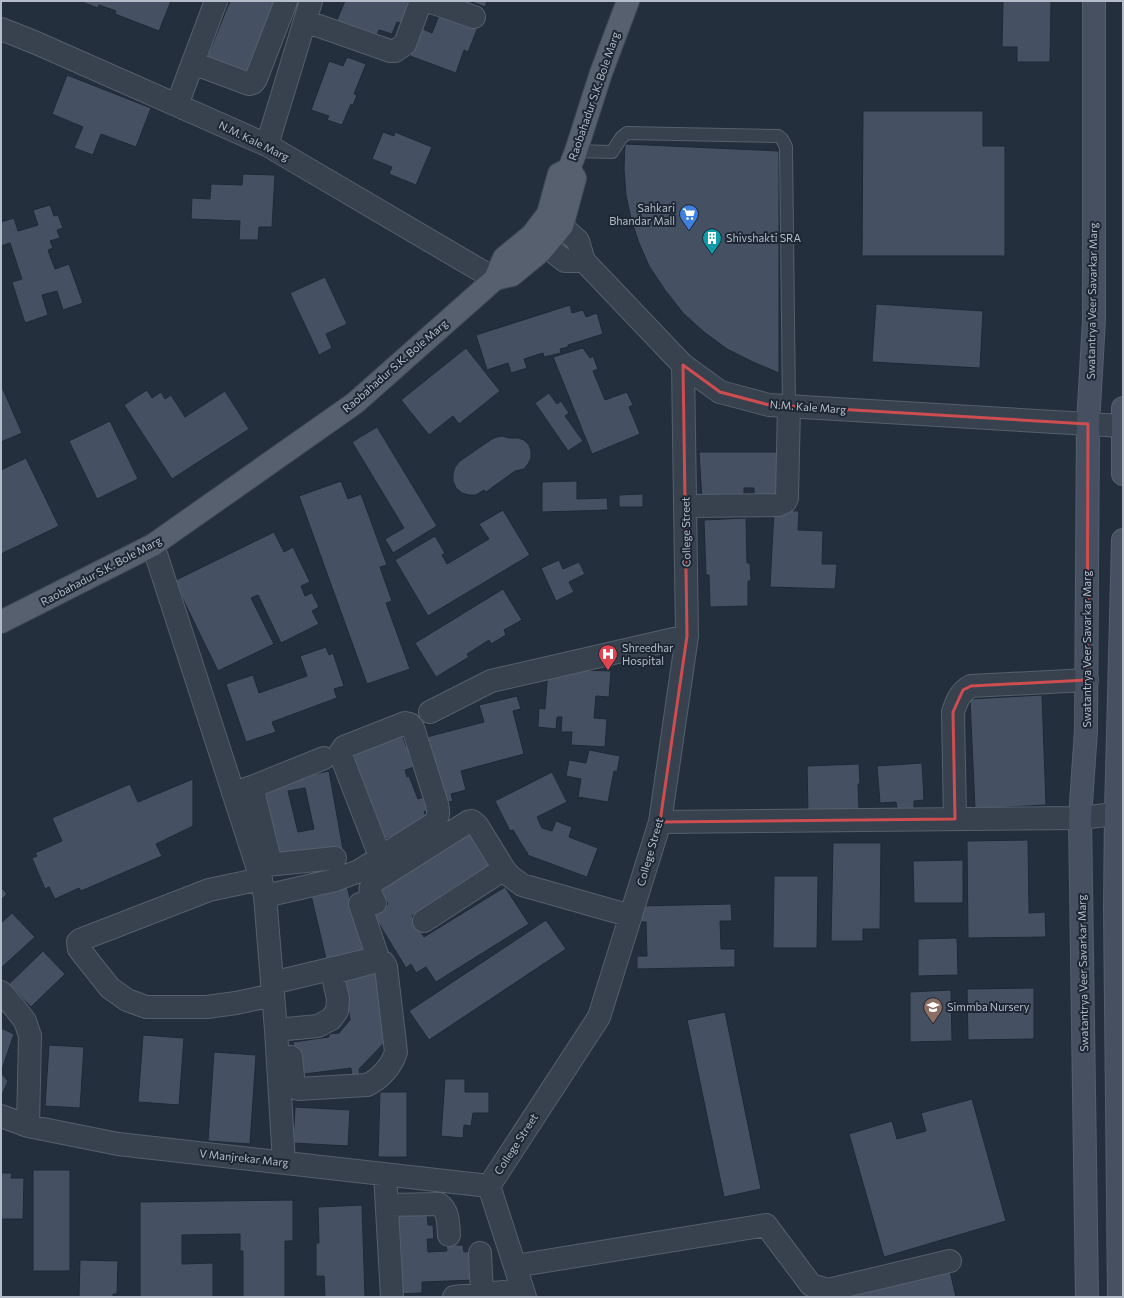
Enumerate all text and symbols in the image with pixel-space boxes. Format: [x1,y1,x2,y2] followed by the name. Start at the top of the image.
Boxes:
[565,30,622,162] street label: Raobahadur S.K. Bole Marg
[217,118,291,163] street label: N.M. Kale Marg
[609,201,675,227] place label: Sahkari Bhandar Mall
[678,203,700,231] supermarket icon: Sahkari Bhandar Mall
[1084,222,1099,380] street label: Swatantrya Veer Savarkar Marg
[701,227,723,255] building icon: Shivshakti SRA
[726,231,801,244] place label: Shivshakti SRA
[339,316,450,415] street label: Raobahadur S.K. Bole Marg
[769,397,847,416] street label: N.M. Kale Marg
[678,496,693,567] street label: College Street
[38,533,163,608] street label: Raobahadur S.K. Bole Marg
[1080,570,1093,727] street label: Swatantrya Veer Savarkar Marg
[622,641,674,667] place label: Shreedhar Hospital
[597,643,619,671] hospital icon: Shreedhar Hospital
[634,816,666,887] street label: College Street
[1075,894,1090,1052] street label: Swatantrya Veer Savarkar Marg
[922,996,944,1024] school or university icon: Simmba Nursery
[947,1000,1030,1013] place label: Simmba Nursery
[491,1110,540,1177] street label: College Street
[199,1146,289,1169] street label: V Manjrekar Marg

